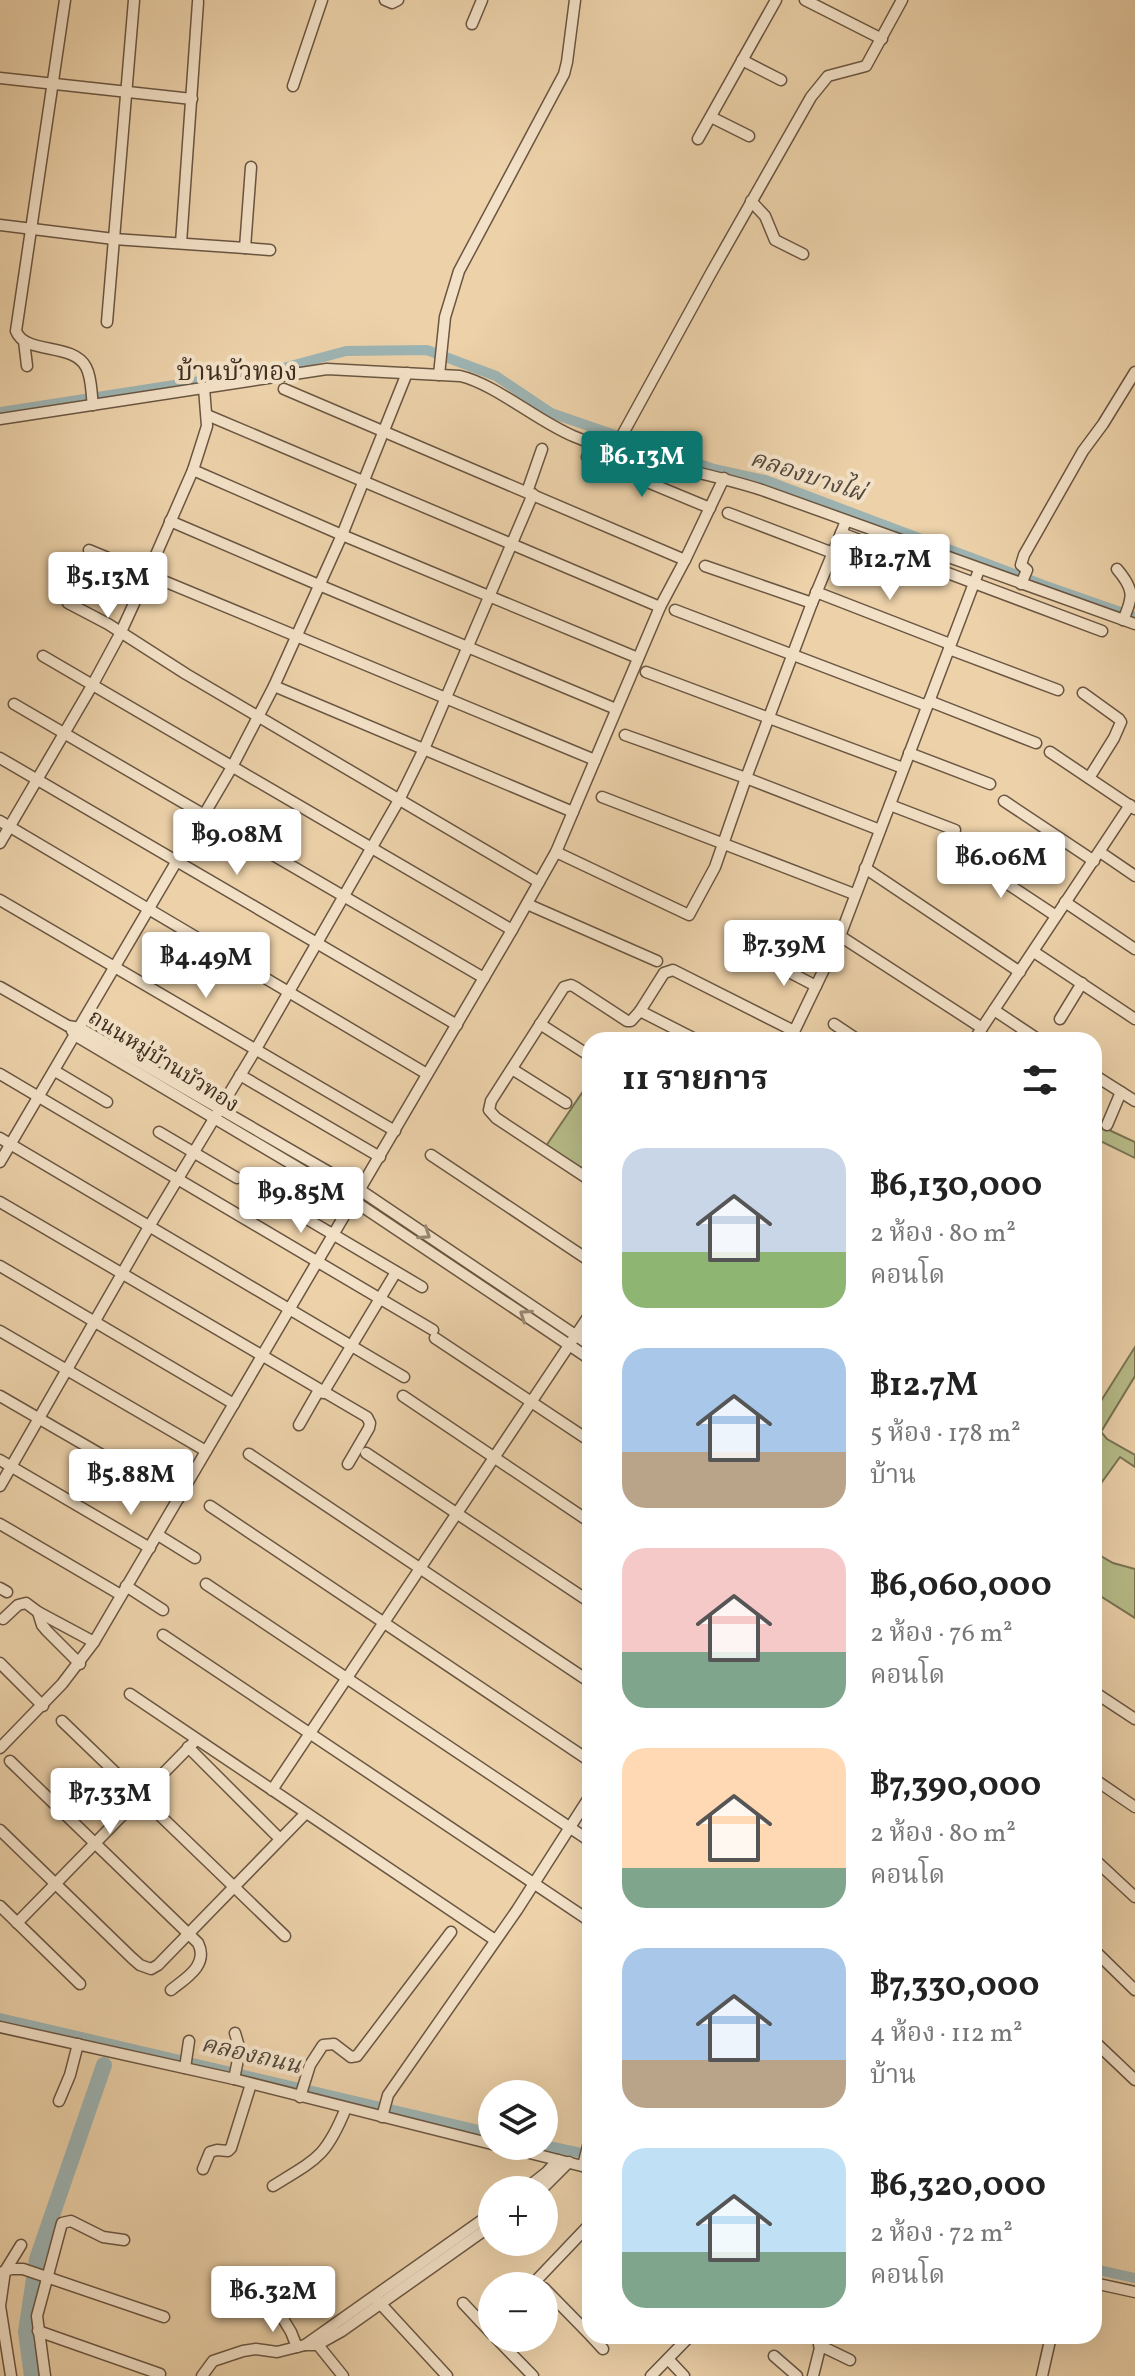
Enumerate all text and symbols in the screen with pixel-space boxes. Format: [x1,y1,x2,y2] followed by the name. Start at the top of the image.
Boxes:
[177,355,297,391] district label: บ้านบัวทอง
[577,431,707,499] pin: ฿6.13M
[599,439,685,475] text: ฿6.13M
[745,441,872,512] water label: คลองบางไผ่
[825,534,955,602] pin: ฿12.7M
[849,542,931,578] text: ฿12.7M
[43,552,173,620] pin: ฿5.13M
[66,560,150,596] text: ฿5.13M
[172,809,302,877] pin: ฿9.08M
[191,817,283,853] text: ฿9.08M
[936,832,1066,900] pin: ฿6.06M
[955,840,1047,876] text: ฿6.06M
[719,920,849,988] pin: ฿7.39M
[742,928,826,964] text: ฿7.39M
[141,932,271,1000] pin: ฿4.49M
[160,940,252,976] text: ฿4.49M
[81,1003,245,1121] street label: ถนนหมู่บ้านบัวทอง
[622,1057,768,1104] text: 11 รายการ
[1018,1058,1062,1102] icon: filters
[870,1163,1042,1210] text: ฿6,130,000
[236,1167,366,1235] pin: ฿9.85M
[257,1175,345,1211] text: ฿9.85M
[686,1180,782,1276] icon: home
[870,1216,1016,1252] text: 2 ห้อง · 80 m²
[416,1224,431,1239] one-way arrow
[870,1258,945,1294] text: คอนโด
[520,1310,534,1325] one-way arrow
[870,1363,978,1410] text: ฿12.7M
[686,1380,782,1476] icon: home
[870,1416,1021,1452] text: 5 ห้อง · 178 m²
[66,1449,196,1517] pin: ฿5.88M
[87,1457,175,1493] text: ฿5.88M
[870,1458,916,1494] text: บ้าน
[870,1563,1052,1610] text: ฿6,060,000
[686,1580,782,1676] icon: home
[870,1616,1013,1652] text: 2 ห้อง · 76 m²
[870,1658,945,1694] text: คอนโด
[870,1763,1041,1810] text: ฿7,390,000
[45,1768,175,1836] pin: ฿7.33M
[69,1776,151,1812] text: ฿7.33M
[686,1780,782,1876] icon: home
[870,1816,1016,1852] text: 2 ห้อง · 80 m²
[870,1858,945,1894] text: คอนโด
[870,1963,1039,2010] text: ฿7,330,000
[686,1980,782,2076] icon: home
[870,2016,1023,2052] text: 4 ห้อง · 112 m²
[198,2028,305,2084] water label: คลองถนน
[870,2058,916,2094] text: บ้าน
[478,2080,558,2352] map controls
[478,2080,558,2160] button: layers
[870,2163,1046,2210] text: ฿6,320,000
[478,2176,558,2256] button: +
[686,2180,782,2276] icon: home
[870,2216,1013,2252] text: 2 ห้อง · 72 m²
[870,2258,945,2294] text: คอนโด
[208,2266,338,2334] pin: ฿6.32M
[478,2272,558,2352] button: −
[229,2274,317,2310] text: ฿6.32M

